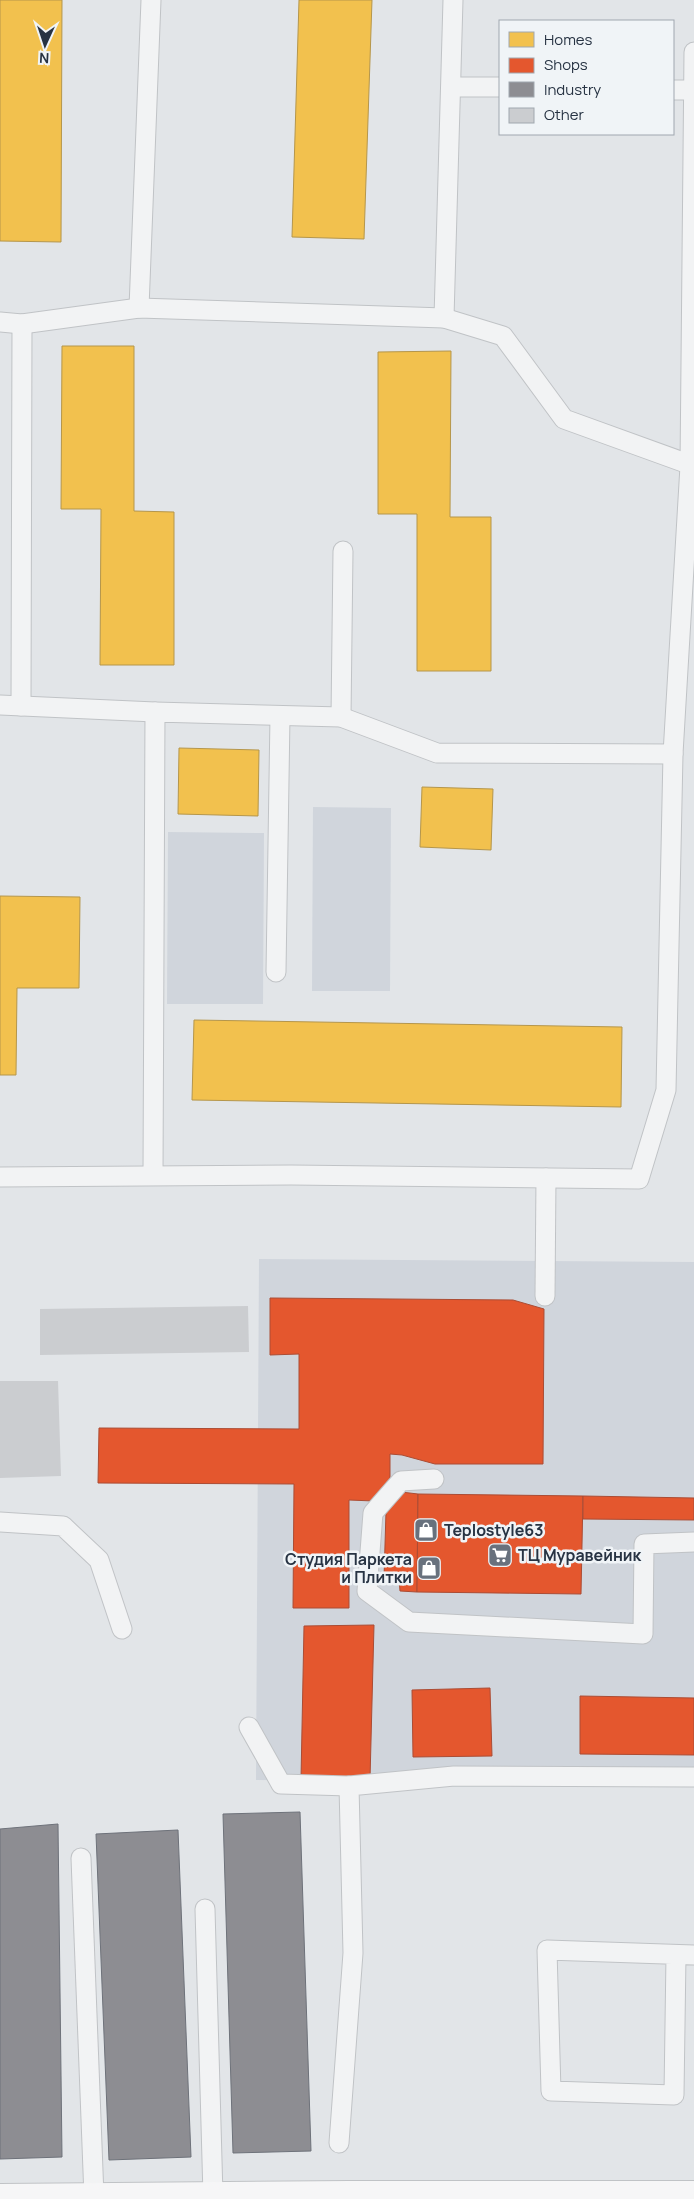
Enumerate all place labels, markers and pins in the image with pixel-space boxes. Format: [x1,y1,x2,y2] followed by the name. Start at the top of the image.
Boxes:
[413,1517,439,1543] shop icon: Teplostyle63
[444,1519,544,1541] place label: Teplostyle63
[487,1542,513,1568] supermarket icon: ТЦ Муравейник
[518,1544,642,1566] place label: ТЦ Муравейник
[285,1548,412,1588] place label: Студия Паркета и Плитки
[416,1555,442,1581] shop icon: Студия Паркета и Плитки

